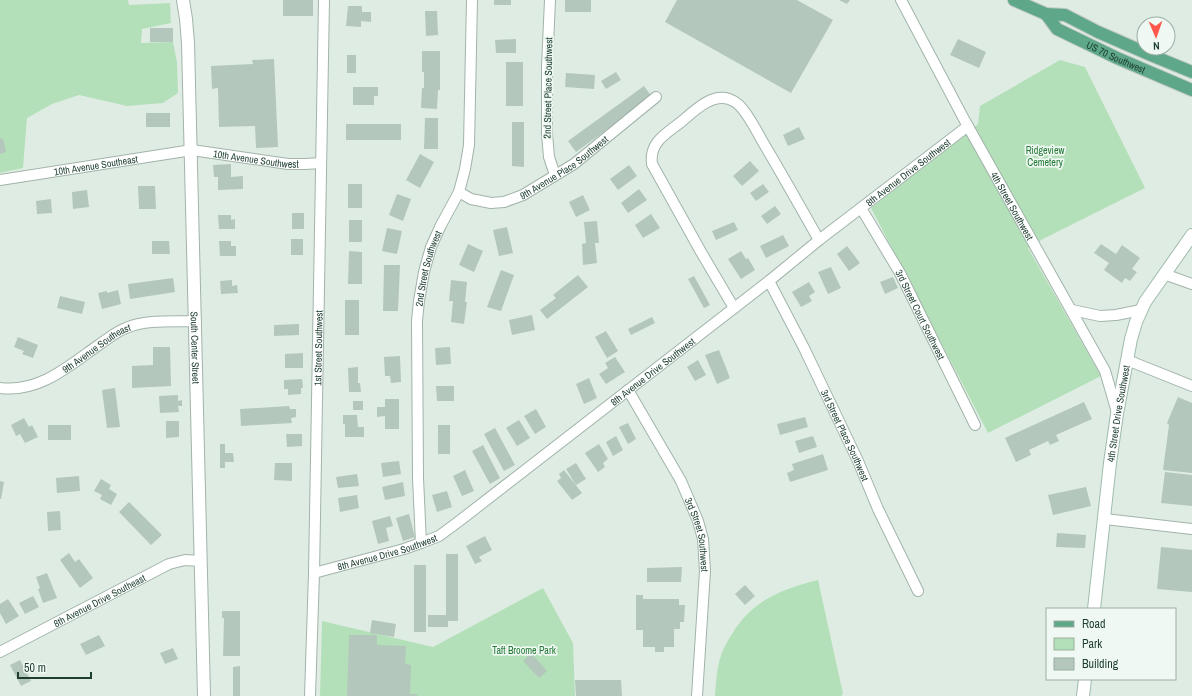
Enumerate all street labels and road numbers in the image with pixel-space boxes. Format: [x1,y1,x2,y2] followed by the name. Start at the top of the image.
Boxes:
[541,37,555,139] street label: 2nd Street Place Southwest
[1085,38,1148,76] street label: US 70 Southwest
[518,132,611,202] street label: 9th Avenue Place Southwest
[863,135,953,209] street label: 8th Avenue Drive Southwest
[212,147,299,171] street label: 10th Avenue Southwest
[53,152,139,178] street label: 10th Avenue Southeast
[988,169,1037,243] street label: 4th Street Southwest
[412,228,445,307] street label: 2nd Street Southwest
[893,267,948,362] street label: 3rd Street Court Southwest
[311,309,325,386] street label: 1st Street Southwest
[188,311,203,385] street label: South Center Street
[60,320,133,376] street label: 9th Avenue Southeast
[608,334,698,408] street label: 8th Avenue Drive Southwest
[1104,363,1133,463] street label: 4th Street Drive Southwest
[818,387,872,483] street label: 3rd Street Place Southwest
[682,495,712,573] street label: 3rd Street Southwest
[336,531,439,573] street label: 8th Avenue Drive Southwest
[51,571,148,630] street label: 8th Avenue Drive Southeast

